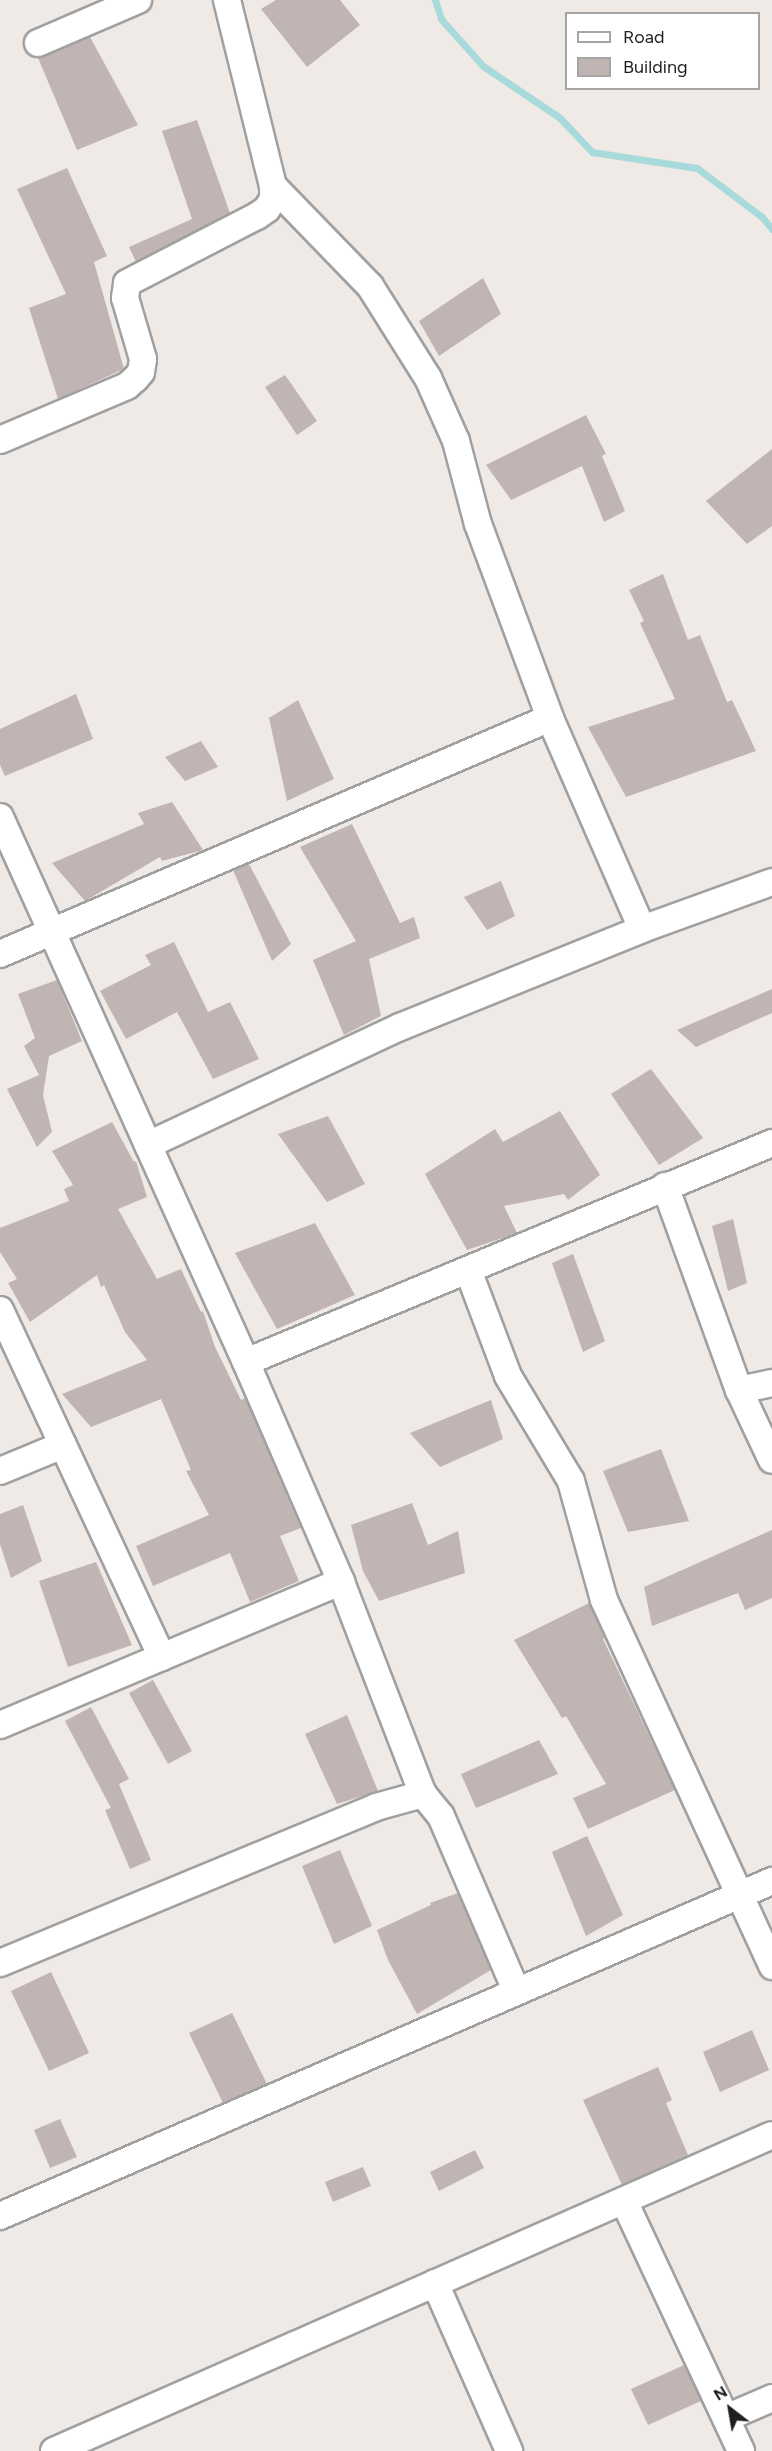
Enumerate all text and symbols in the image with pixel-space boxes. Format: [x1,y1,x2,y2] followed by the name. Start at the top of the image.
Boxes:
[565,12,760,90] legend
[623,26,664,48] text: Road
[623,56,688,78] text: Building
[700,2379,760,2439] north arrow
[710,2382,731,2404] text: N

